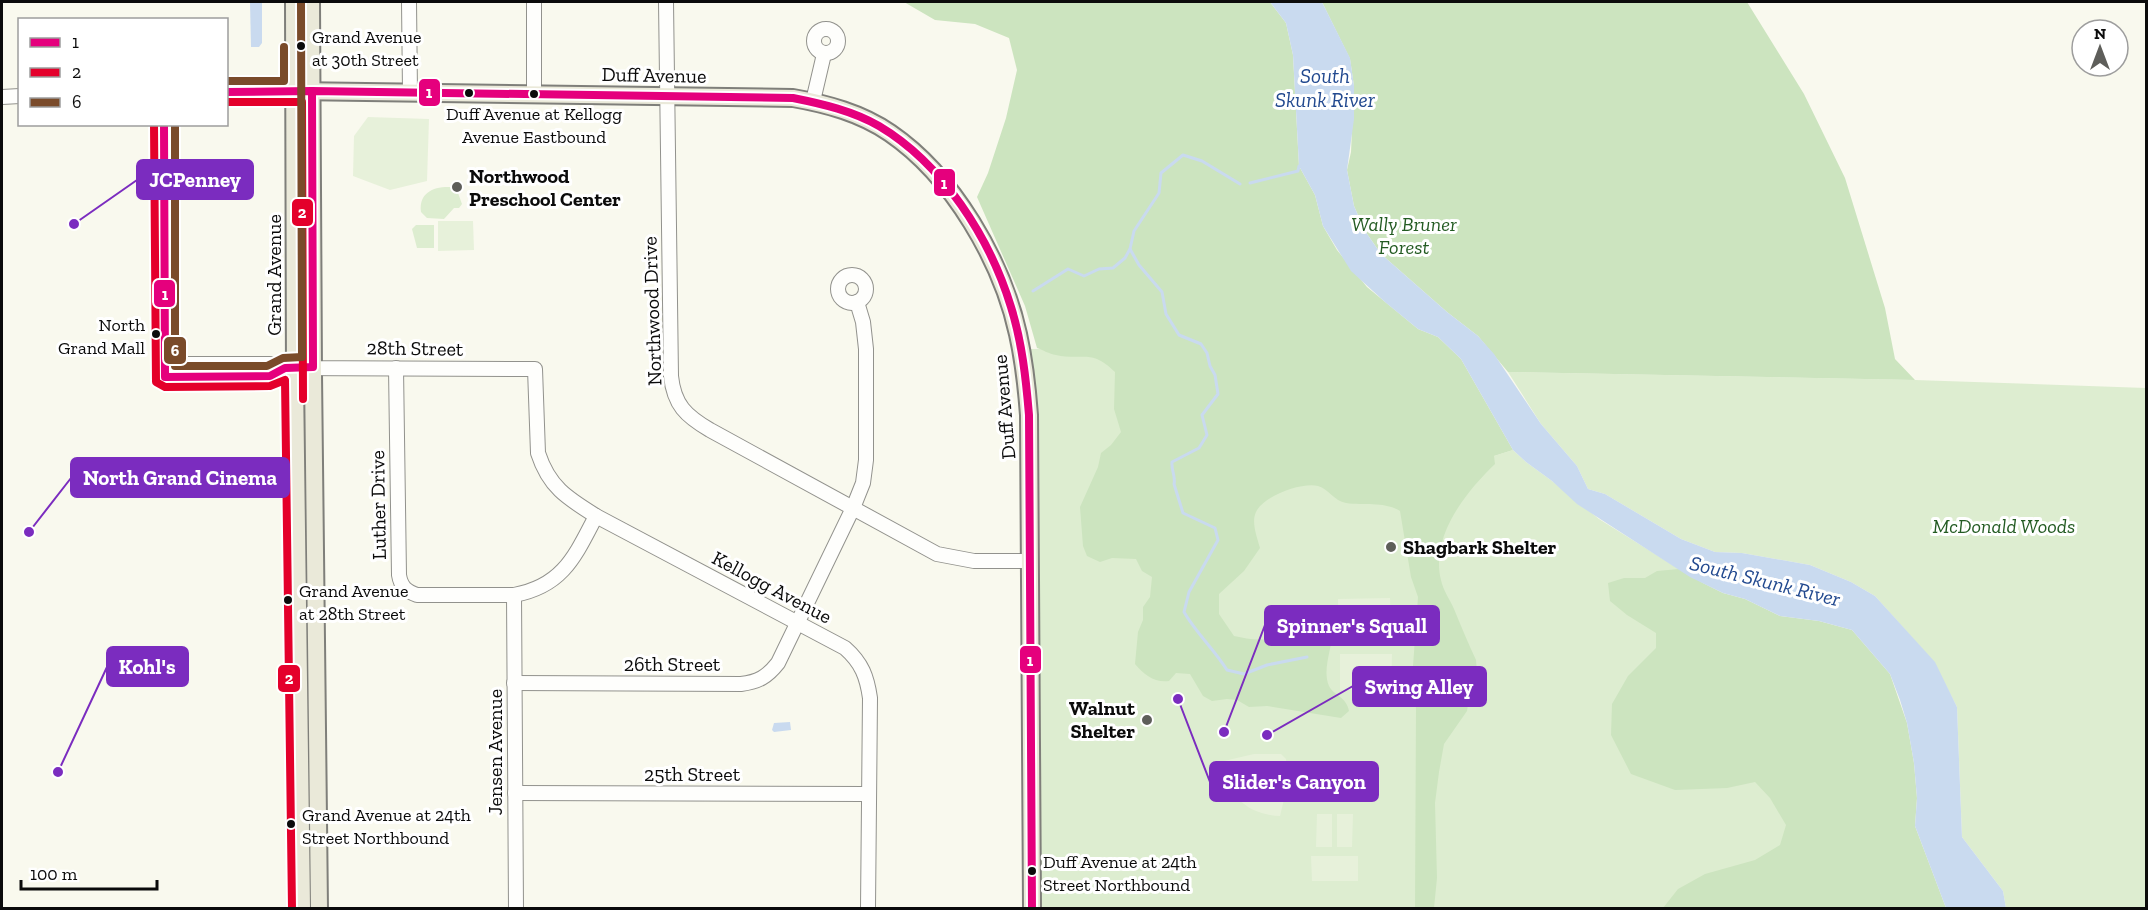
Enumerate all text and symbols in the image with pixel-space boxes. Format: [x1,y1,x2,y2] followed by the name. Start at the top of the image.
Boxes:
[18,18,228,126] legend
[2070,18,2130,78] north arrow
[2094,24,2106,43] text: N
[312,26,421,71] place label: Grand Avenue at 30th Street
[72,31,79,53] text: 1
[295,40,307,52] marker: Grand Avenue at 30th Street
[72,61,81,83] text: 2
[601,62,707,88] street label: Duff Avenue
[1275,63,1376,112] water label: South Skunk River
[418,78,441,107] line badge: 1
[426,83,433,102] text: 1
[463,87,475,99] unlabelled marker
[528,88,540,100] marker: Duff Avenue at Kellogg Avenue Eastbound
[72,91,82,113] text: 6
[446,103,622,148] place label: Duff Avenue at Kellogg Avenue Eastbound
[137,160,253,199] callout: JCPenney
[469,164,621,211] place label: Northwood Preschool Center
[149,167,241,192] text: JCPenney
[933,168,956,197] line badge: 1
[941,174,948,193] text: 1
[450,180,464,194] marker: Northwood Preschool Center
[291,198,314,227] line badge: 2
[298,203,307,222] text: 2
[1351,212,1457,259] park label: Wally Bruner Forest
[262,214,286,336] street label: Grand Avenue
[637,236,667,386] street label: Northwood Drive
[153,279,176,308] line badge: 1
[162,285,169,304] text: 1
[58,314,145,359] place label: North Grand Mall
[150,328,162,340] marker: North Grand Mall
[366,335,464,361] street label: 28th Street
[163,336,187,365] line badge: 6
[171,341,180,360] text: 6
[987,354,1021,460] street label: Duff Avenue
[365,450,391,560] street label: Luther Drive
[71,458,289,497] callout: North Grand Cinema
[83,465,277,490] text: North Grand Cinema
[1933,514,2075,538] park label: McDonald Woods
[1403,535,1557,559] place label: Shagbark Shelter
[1384,540,1398,554] marker: Shagbark Shelter
[708,545,836,629] street label: Kellogg Avenue
[1687,550,1844,611] water label: South Skunk River
[299,580,408,625] place label: Grand Avenue at 28th Street
[282,594,294,606] marker: Grand Avenue at 28th Street
[1265,606,1439,645] callout: Spinner's Squall
[1277,613,1427,638] text: Spinner's Squall
[1019,645,1042,674] line badge: 1
[107,647,188,686] callout: Kohl's
[1027,651,1034,670] text: 1
[624,652,721,676] street label: 26th Street
[118,654,176,679] text: Kohl's
[277,664,301,693] line badge: 2
[1353,667,1486,706] callout: Swing Alley
[285,669,294,688] text: 2
[1365,674,1473,699] text: Swing Alley
[483,689,507,815] street label: Jensen Avenue
[1069,696,1136,743] place label: Walnut Shelter
[1140,713,1154,727] marker: Walnut Shelter
[644,762,741,786] street label: 25th Street
[1210,762,1378,801] callout: Slider's Canyon
[1222,769,1366,794] text: Slider's Canyon
[302,804,471,849] place label: Grand Avenue at 24th Street Northbound
[285,818,297,830] marker: Grand Avenue at 24th Street Northbound
[1043,851,1197,896] place label: Duff Avenue at 24th Street Northbound
[21,853,158,891] scale bar
[30,863,78,885] text: 100 m
[1026,865,1038,877] marker: Duff Avenue at 24th Street Northbound

